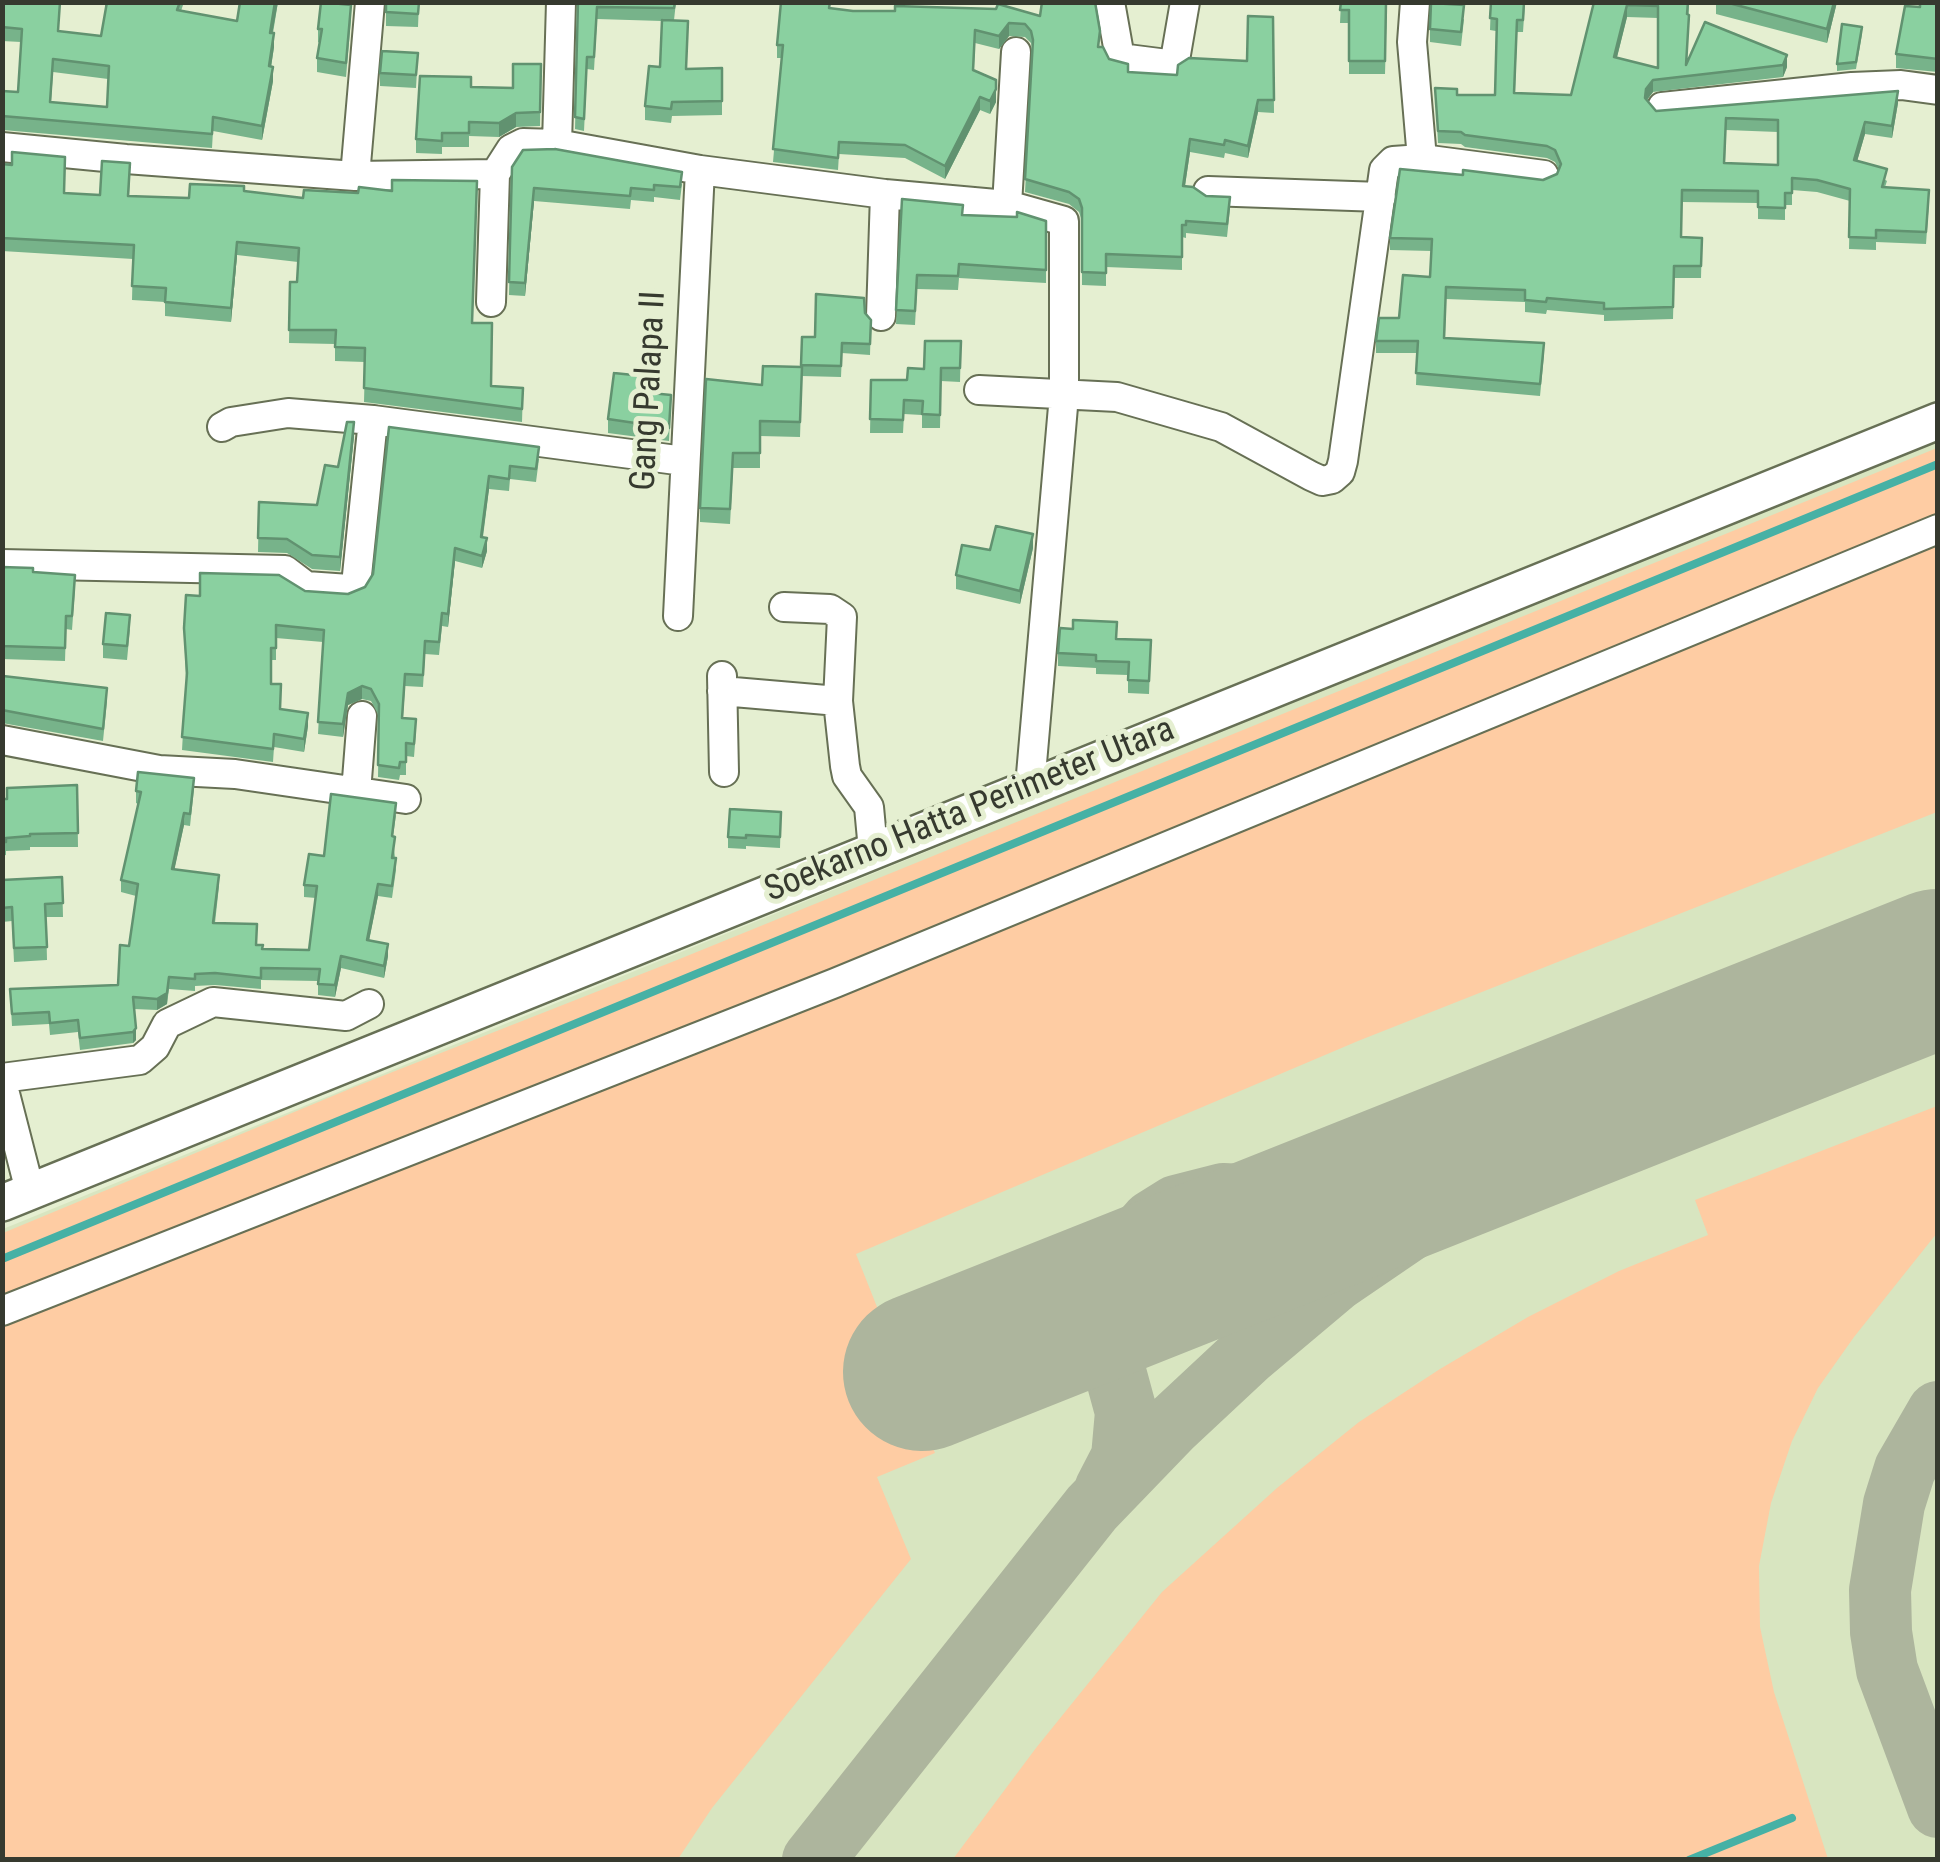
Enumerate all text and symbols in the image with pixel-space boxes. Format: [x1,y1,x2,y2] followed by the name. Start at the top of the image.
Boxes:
[624,290,676,492] street label: Gang Palapa II
[759,710,1181,912] street label: Soekarno Hatta Perimeter Utara

